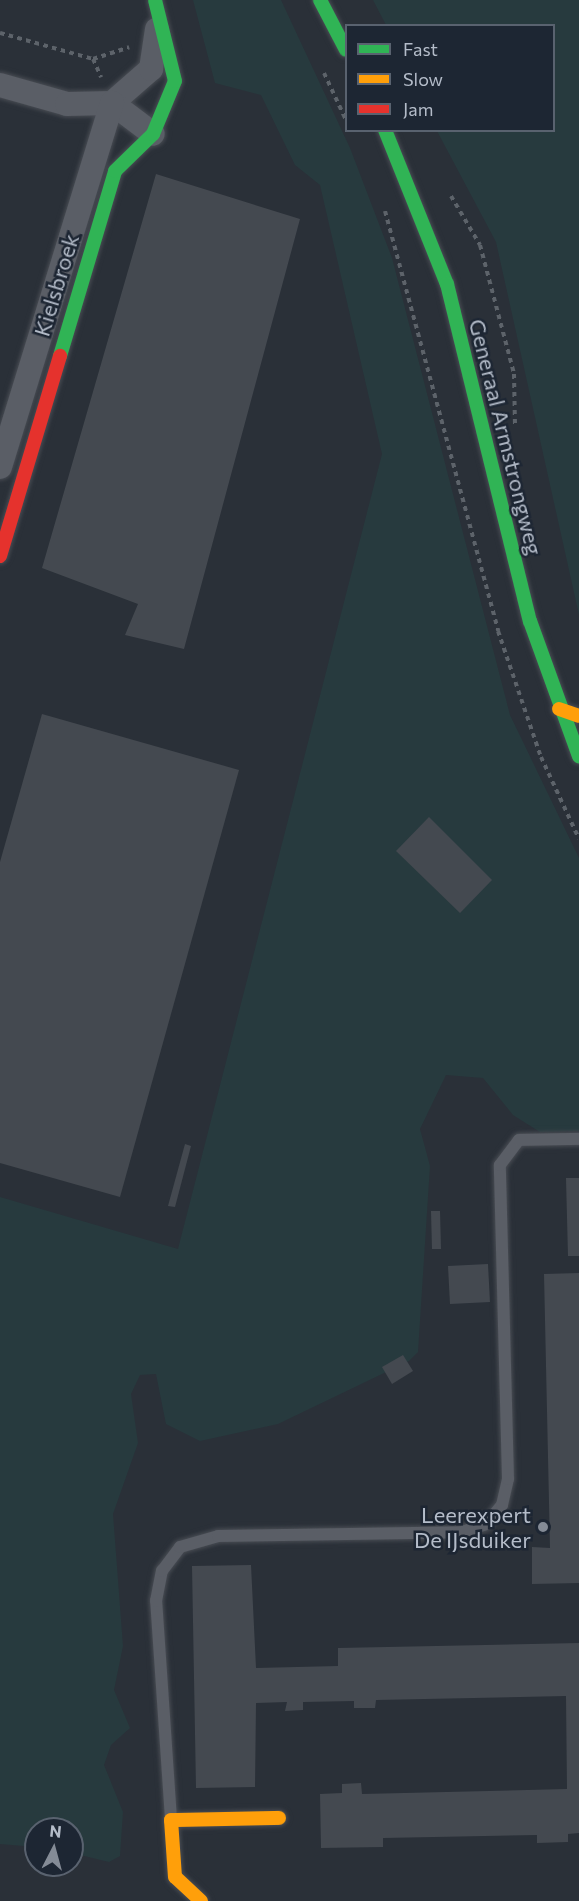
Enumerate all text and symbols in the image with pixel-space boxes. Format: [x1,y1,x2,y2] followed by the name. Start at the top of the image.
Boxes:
[345,24,555,132] legend
[403,38,438,60] text: Fast
[403,68,443,90] text: Slow
[403,98,433,120] text: Jam
[28,231,84,339] street label: Kielsbroek
[464,316,548,558] street label: Generaal Armstrongweg
[414,1501,531,1552] place label: Leerexpert De IJsduiker
[536,1520,550,1534] marker: Leerexpert De IJsduiker
[24,1817,84,1877] north arrow
[49,1821,63,1841] text: N

